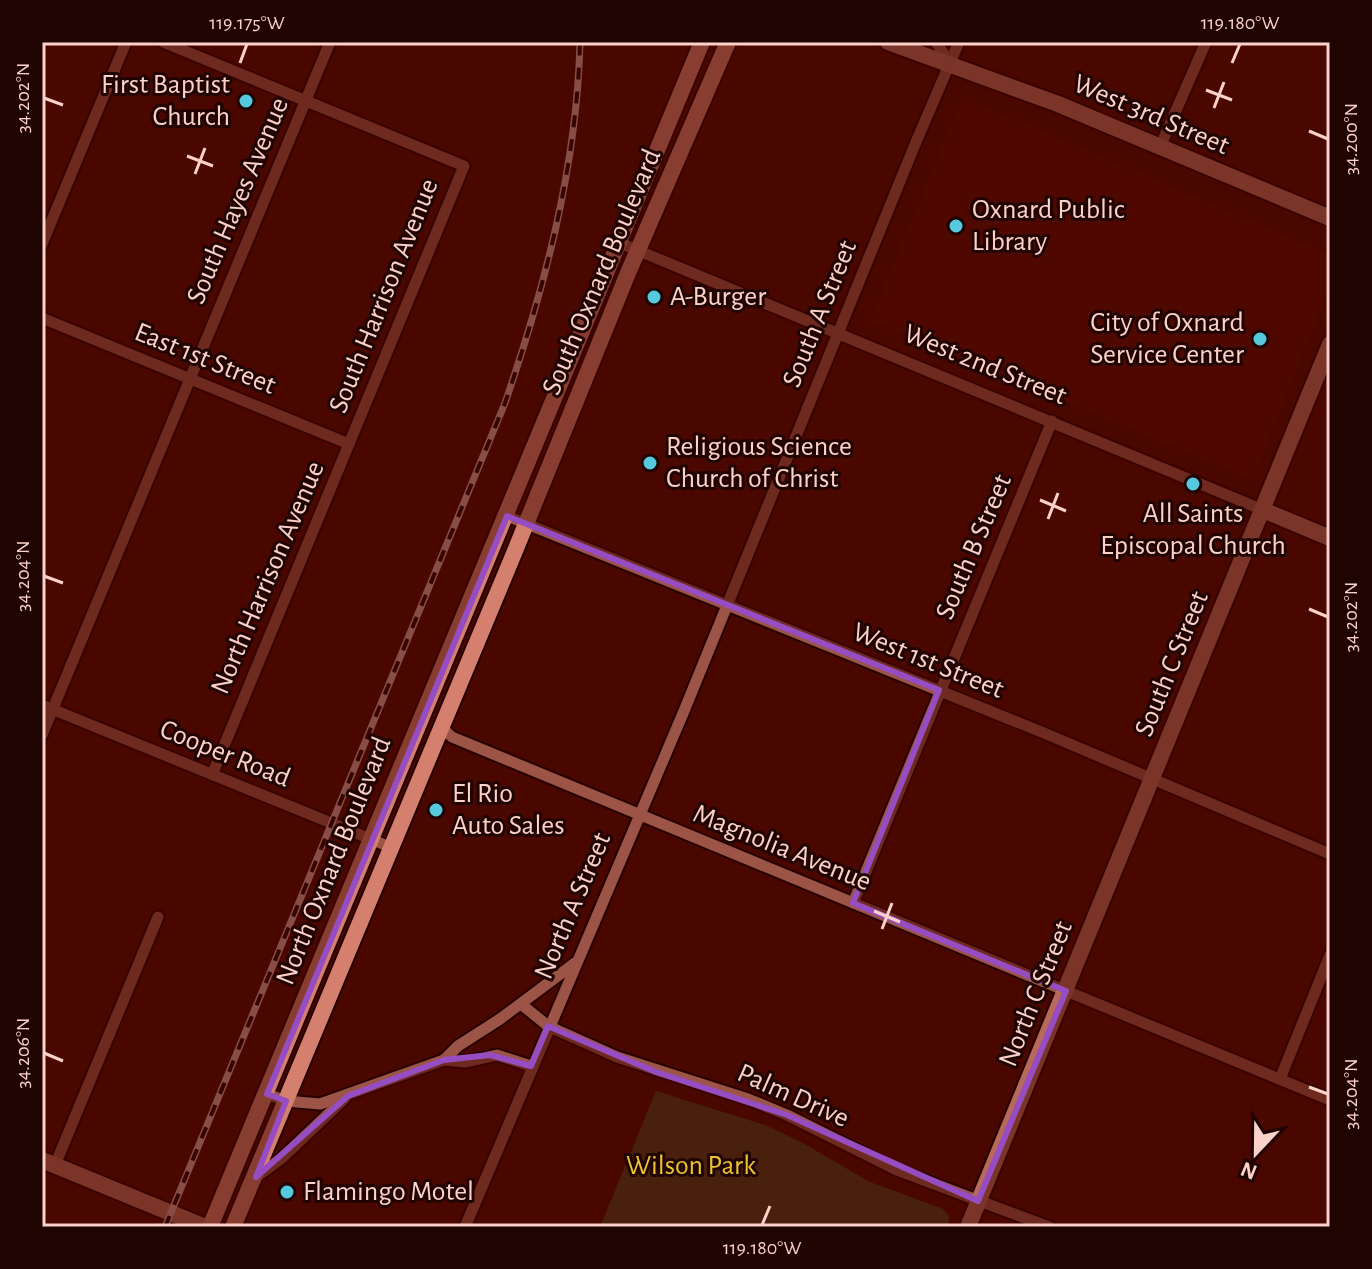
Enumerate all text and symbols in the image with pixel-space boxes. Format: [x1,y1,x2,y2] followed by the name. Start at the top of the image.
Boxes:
[209,13,285,33] text: 119.175°W
[1201,13,1279,33] text: 119.180°W
[13,63,33,133] text: 34.202°N
[1069,70,1233,160] street label: West 3rd Street
[101,71,230,131] place label: First Baptist Church
[237,92,255,110] marker: First Baptist Church
[182,94,294,308] street label: South Hayes Avenue
[1341,103,1361,175] text: 34.200°N
[537,145,667,399] street label: South Oxnard Boulevard
[324,175,444,417] street label: South Harrison Avenue
[972,196,1125,256] place label: Oxnard Public Library
[947,217,965,235] marker: Oxnard Public Library
[778,237,862,391] street label: South A Street
[670,283,766,311] place label: A-Burger
[645,288,663,306] marker: A-Burger
[1090,309,1244,369] place label: City of Oxnard Service Center
[131,318,279,400] street label: East 1st Street
[900,320,1070,410] street label: West 2nd Street
[1251,330,1269,348] marker: City of Oxnard Service Center
[666,433,852,493] place label: Religious Science Church of Christ
[641,454,659,472] marker: Religious Science Church of Christ
[206,458,330,698] street label: North Harrison Avenue
[931,470,1017,624] street label: South B Street
[1184,475,1202,493] marker: All Saints Episcopal Church
[1100,500,1286,560] place label: All Saints Episcopal Church
[13,540,33,612] text: 34.204°N
[1341,582,1361,652] text: 34.202°N
[1130,587,1214,741] street label: South C Street
[849,618,1007,704] street label: West 1st Street
[156,715,294,793] street label: Cooper Road
[271,733,397,989] street label: North Oxnard Boulevard
[452,780,565,840] place label: El Rio Auto Sales
[689,800,875,896] street label: Magnolia Avenue
[427,801,445,819] marker: El Rio Auto Sales
[530,829,616,983] street label: North A Street
[994,917,1078,1071] street label: North C Street
[13,1017,33,1089] text: 34.206°N
[1341,1058,1361,1130] text: 34.204°N
[733,1059,853,1133] street label: Palm Drive
[1216,1113,1296,1193] north arrow
[626,1152,756,1180] park label: Wilson Park
[1238,1158,1260,1184] text: N
[303,1178,474,1206] place label: Flamingo Motel
[278,1183,296,1201] marker: Flamingo Motel
[723,1238,801,1258] text: 119.180°W

